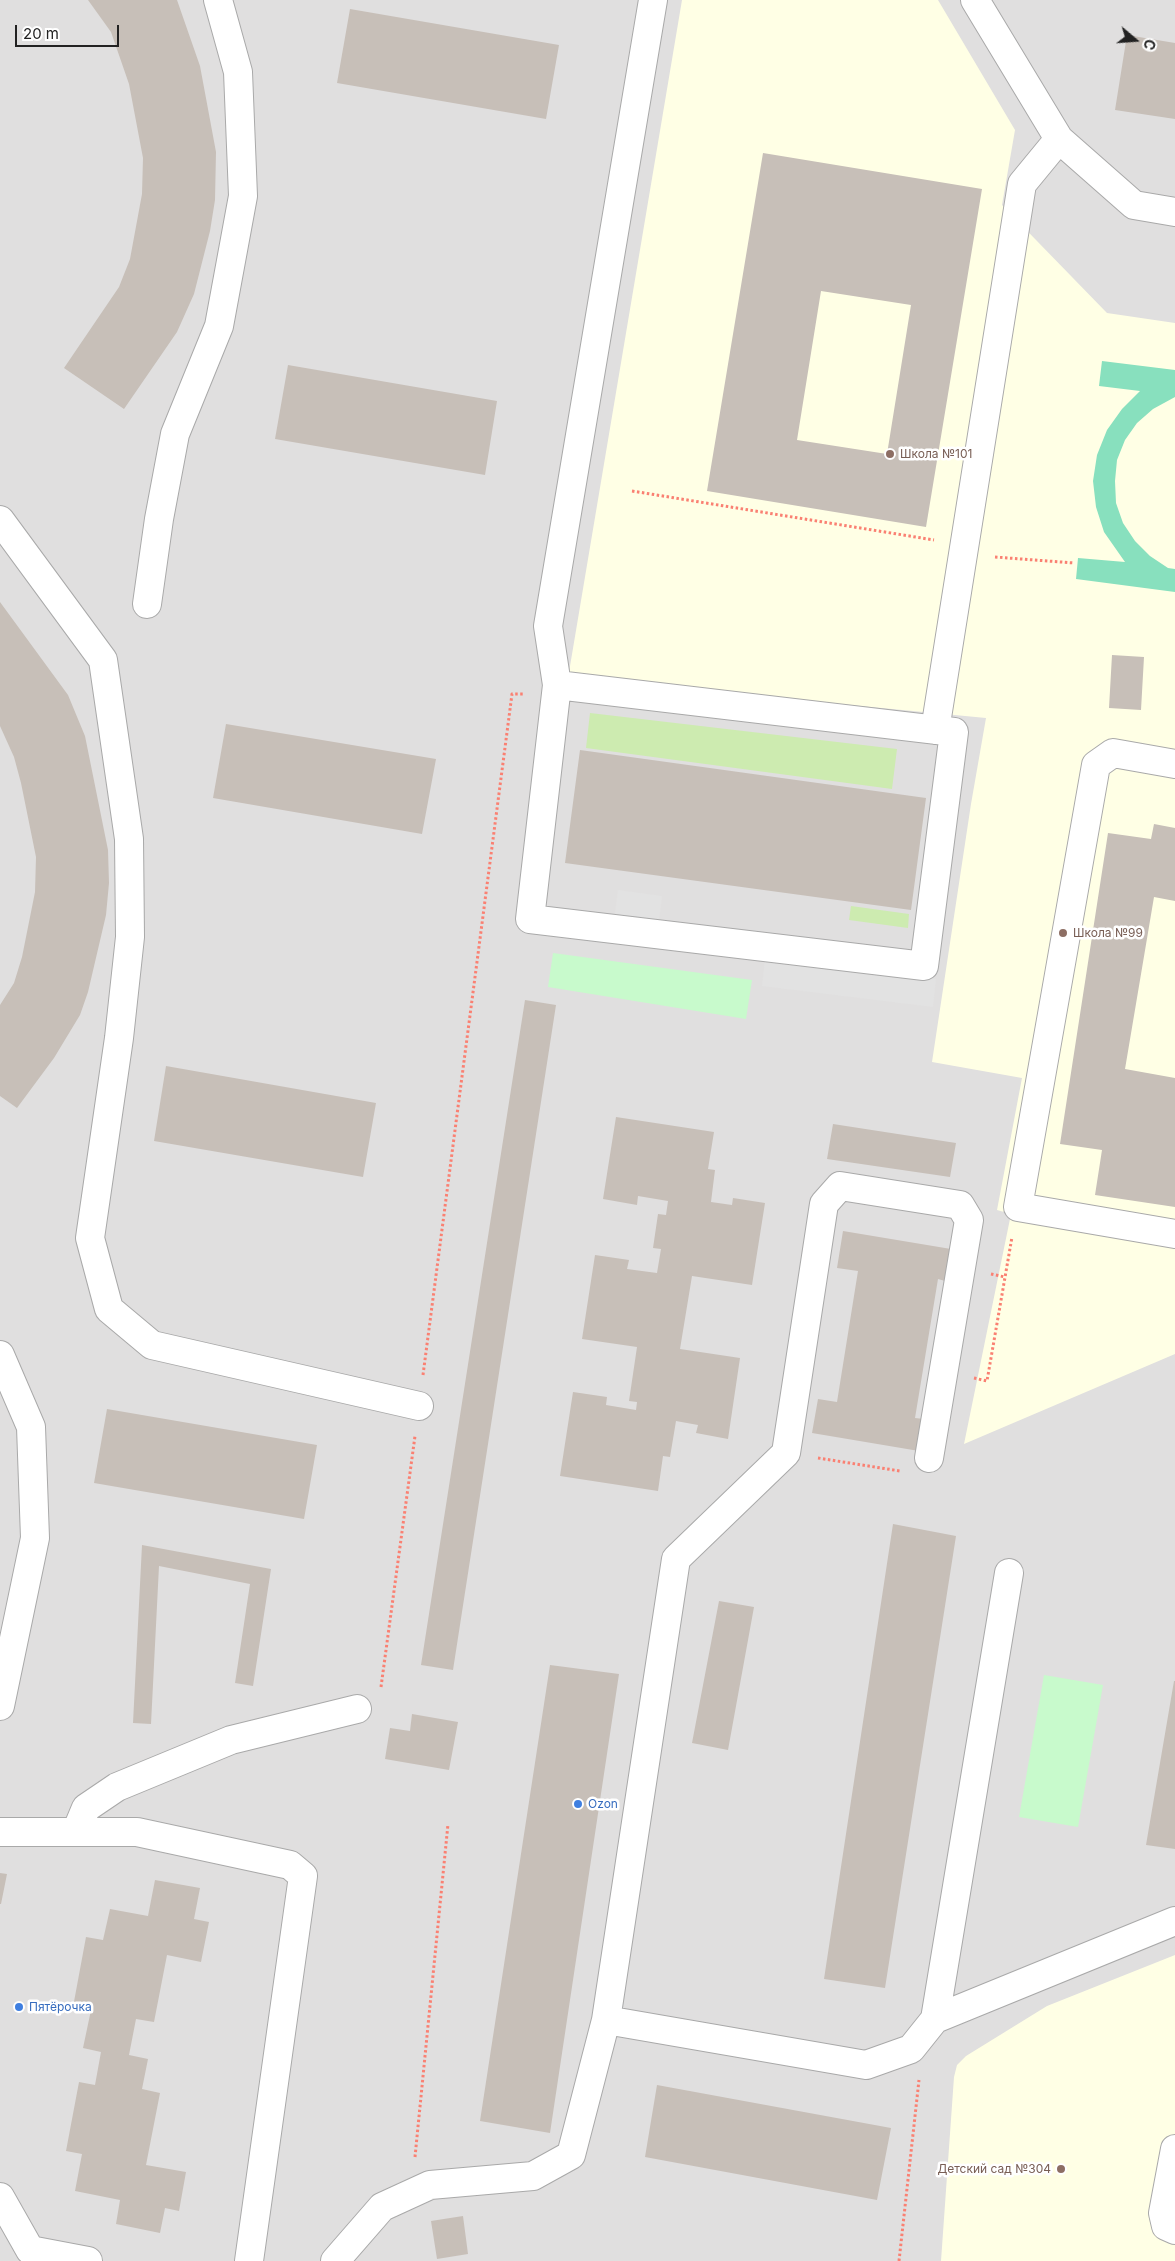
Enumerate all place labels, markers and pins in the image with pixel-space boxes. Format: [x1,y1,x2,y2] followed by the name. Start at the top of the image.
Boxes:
[900,447,972,461] place label: Школа №101
[884,448,896,460] marker: Школа №101
[1073,926,1143,940] place label: Школа №99
[1057,927,1069,939] marker: Школа №99
[588,1797,618,1811] place label: Ozon
[572,1798,584,1810] marker: Ozon
[29,2000,92,2014] place label: Пятёрочка
[13,2001,25,2013] marker: Пятёрочка
[937,2162,1051,2176] place label: Детский сад №304
[1055,2163,1067,2175] marker: Детский сад №304

